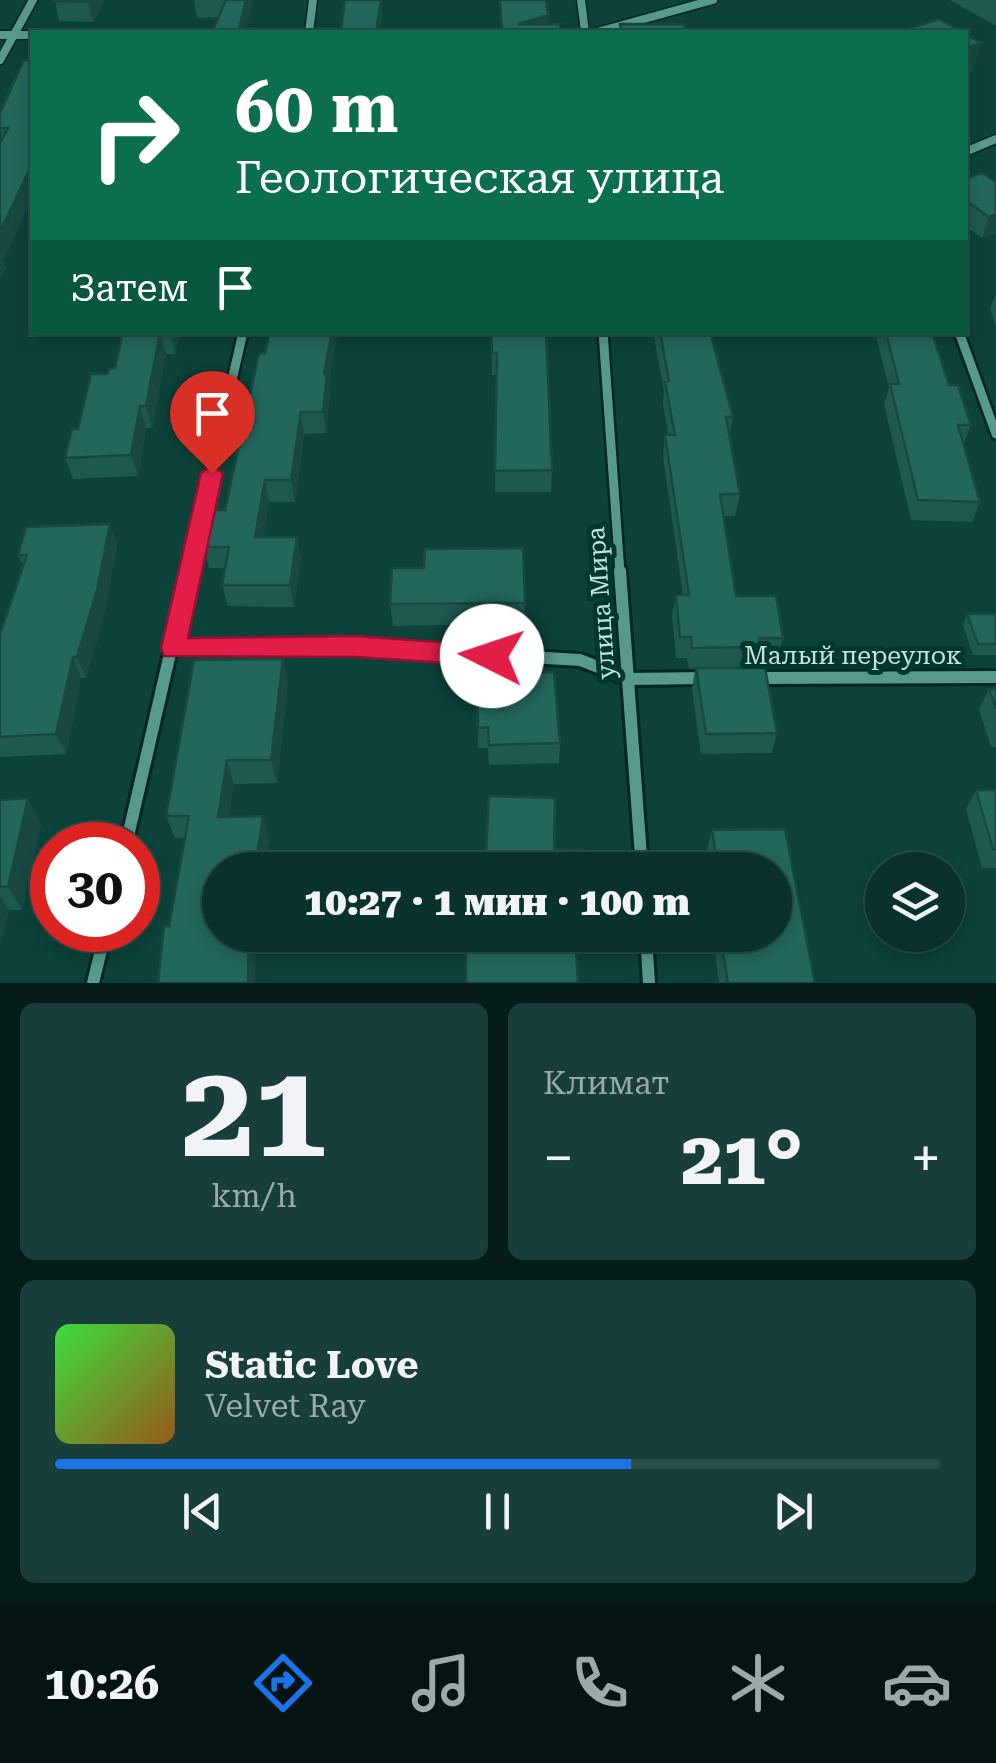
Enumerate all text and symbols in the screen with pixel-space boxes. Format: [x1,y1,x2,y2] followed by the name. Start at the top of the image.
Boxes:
[235,67,399,149] text: 60 m
[70,70,200,200] icon: right
[235,151,724,204] text: Геологическая улица
[208,260,263,315] icon: arrive
[70,266,188,310] text: Затем
[170,371,255,474] pin
[185,386,240,441] icon: arrive
[581,525,621,680] street label: улица Мира
[440,604,544,708] position arrow
[744,641,962,670] street label: Малый переулок
[30,822,160,952] speed limit sign: 30
[865,852,965,952] map controls
[865,852,965,952] button: layers
[304,880,690,924] text: 10:27 · 1 мин · 100 m
[181,1035,327,1188] text: 21
[543,1064,669,1102] text: Климат
[681,1114,803,1202] text: 21°
[543,1126,574,1190] text: −
[910,1126,941,1190] text: +
[211,1177,297,1215] text: km/h
[205,1343,418,1387] text: Static Love
[205,1387,366,1425] text: Velvet Ray
[175,1484,230,1539] icon: previous
[470,1484,525,1539] icon: pause
[766,1484,821,1539] icon: next
[248,1648,318,1718] icon: directions
[406,1648,476,1718] icon: music
[565,1648,635,1718] icon: phone
[723,1648,793,1718] icon: climate
[882,1648,952,1718] icon: car
[44,1657,159,1710] text: 10:26

